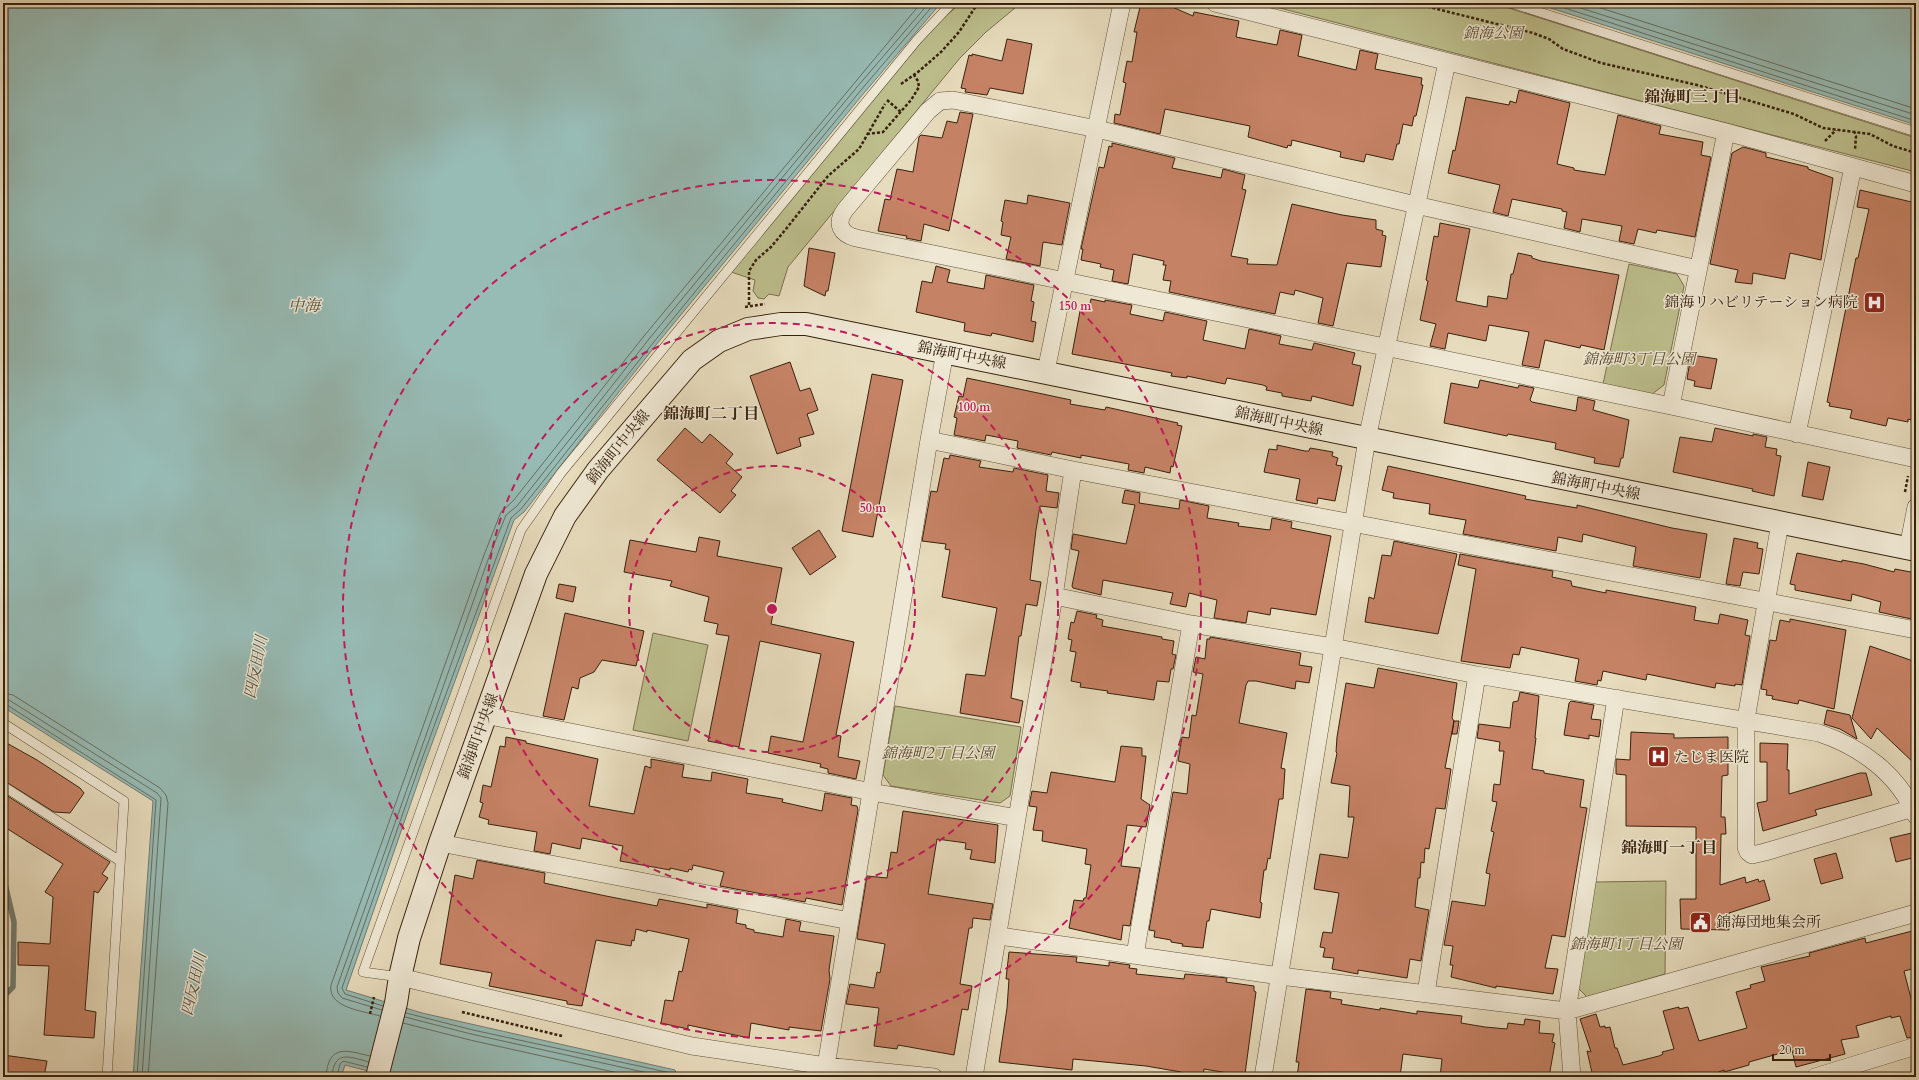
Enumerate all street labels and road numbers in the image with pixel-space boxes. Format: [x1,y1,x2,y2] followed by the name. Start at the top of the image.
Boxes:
[916,337,1008,373] street label: 錦海町中央線
[1233,402,1325,440] street label: 錦海町中央線
[582,406,654,488] street label: 錦海町中央線
[1550,468,1642,504] street label: 錦海町中央線
[453,690,503,782] street label: 錦海町中央線

